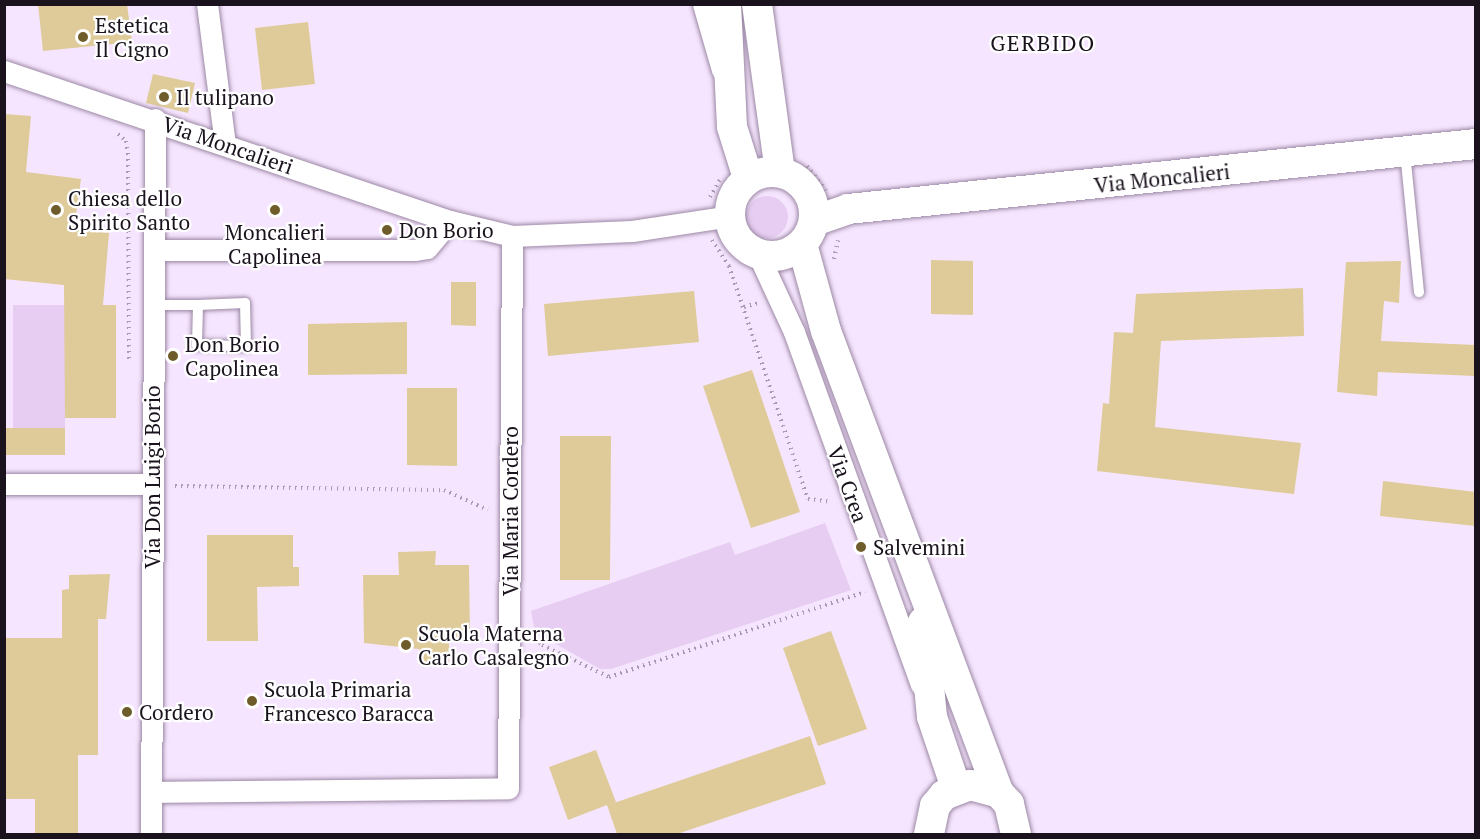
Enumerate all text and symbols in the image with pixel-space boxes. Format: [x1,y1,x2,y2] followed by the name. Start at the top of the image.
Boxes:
[95,12,169,62] place label: Estetica Il Cigno
[76,30,90,44] marker: Estetica Il Cigno
[990,30,1096,56] district label: GERBIDO
[176,84,274,110] place label: Il tulipano
[157,90,171,104] marker: Il tulipano
[159,111,297,179] street label: Via Moncalieri
[1093,158,1231,198] street label: Via Moncalieri
[68,185,190,235] place label: Chiesa dello Spirito Santo
[49,203,63,217] marker: Chiesa dello Spirito Santo
[268,203,282,217] marker: Moncalieri Capolinea
[399,217,494,243] place label: Don Borio
[225,219,325,269] place label: Moncalieri Capolinea
[380,223,394,237] marker: Don Borio
[185,331,280,381] place label: Don Borio Capolinea
[166,349,180,363] marker: Don Borio Capolinea
[139,385,165,569] street label: Via Don Luigi Borio
[497,426,523,596] street label: Via Maria Cordero
[823,443,873,525] street label: Via Crea
[873,534,965,560] place label: Salvemini
[854,540,868,554] marker: Salvemini
[418,620,569,670] place label: Scuola Materna Carlo Casalegno
[399,638,413,652] marker: Scuola Materna Carlo Casalegno
[264,676,434,726] place label: Scuola Primaria Francesco Baracca
[245,694,259,708] marker: Scuola Primaria Francesco Baracca
[139,699,214,725] place label: Cordero
[120,705,134,719] marker: Cordero

